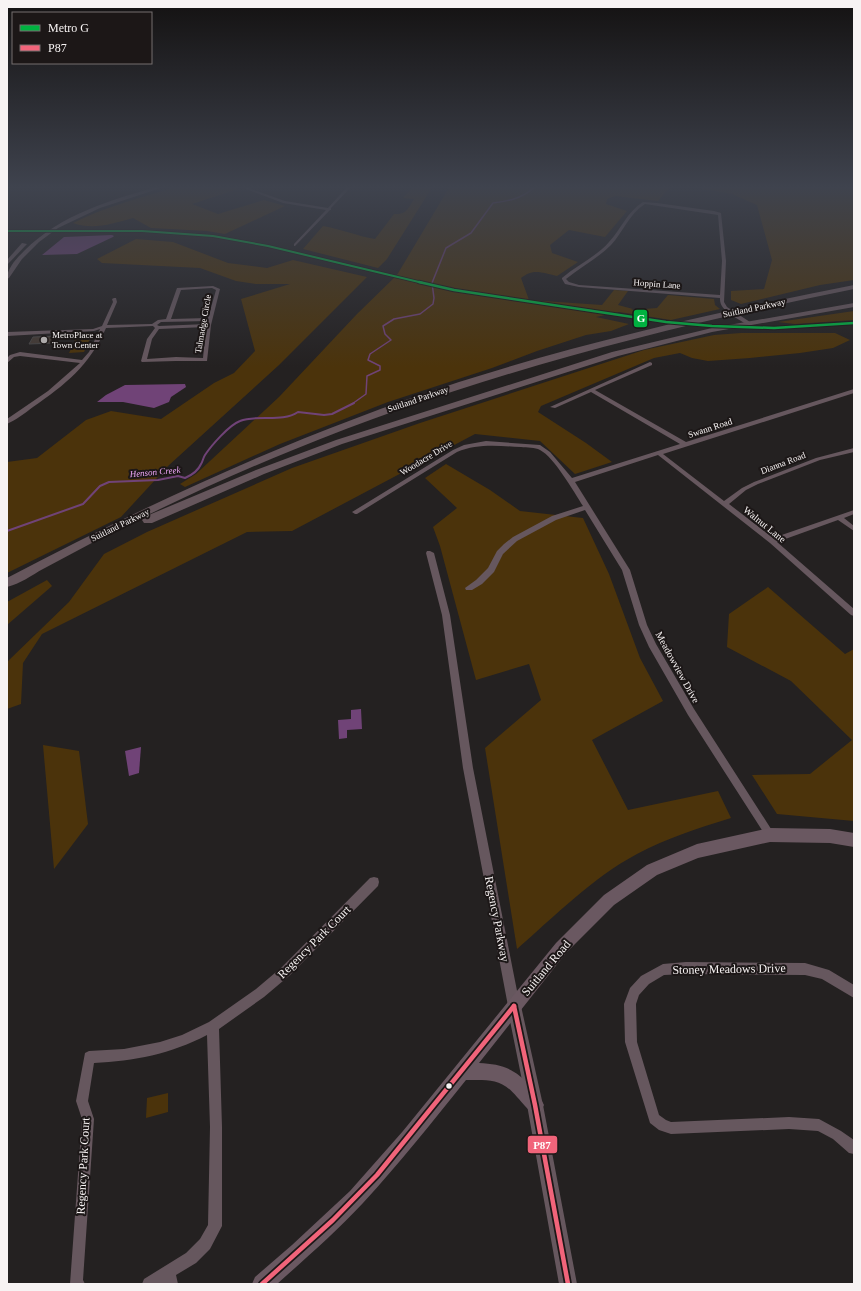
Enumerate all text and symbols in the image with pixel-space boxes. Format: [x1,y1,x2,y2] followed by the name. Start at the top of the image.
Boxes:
[12,12,152,64] legend
[48,21,89,35] text: Metro G
[48,41,67,55] text: P87
[633,277,681,291] street label: Hoppin Lane
[193,294,213,354] street label: Talmadge Circle
[722,296,787,320] street label: Suitland Parkway
[633,309,648,328] line badge: G
[637,312,646,324] text: G
[52,330,103,350] place label: MetroPlace at Town Center
[39,335,49,345] marker: MetroPlace at Town Center
[386,384,450,414] street label: Suitland Parkway
[687,416,734,440] street label: Swann Road
[398,439,454,477] street label: Woodacre Drive
[759,450,807,476] street label: Dianna Road
[128,465,182,479] water label: Henson Creek
[741,504,788,545] street label: Walnut Lane
[89,506,151,543] street label: Suitland Parkway
[653,630,702,705] street label: Meadowview Drive
[482,875,512,963] street label: Regency Parkway
[275,902,354,981] street label: Regency Park Court
[519,937,573,999] street label: Suitland Road
[672,961,786,977] street label: Stoney Meadows Drive
[444,1081,454,1091] unlabelled marker
[73,1116,93,1215] street label: Regency Park Court
[527,1135,558,1154] line badge: P87
[533,1139,551,1151] text: P87

